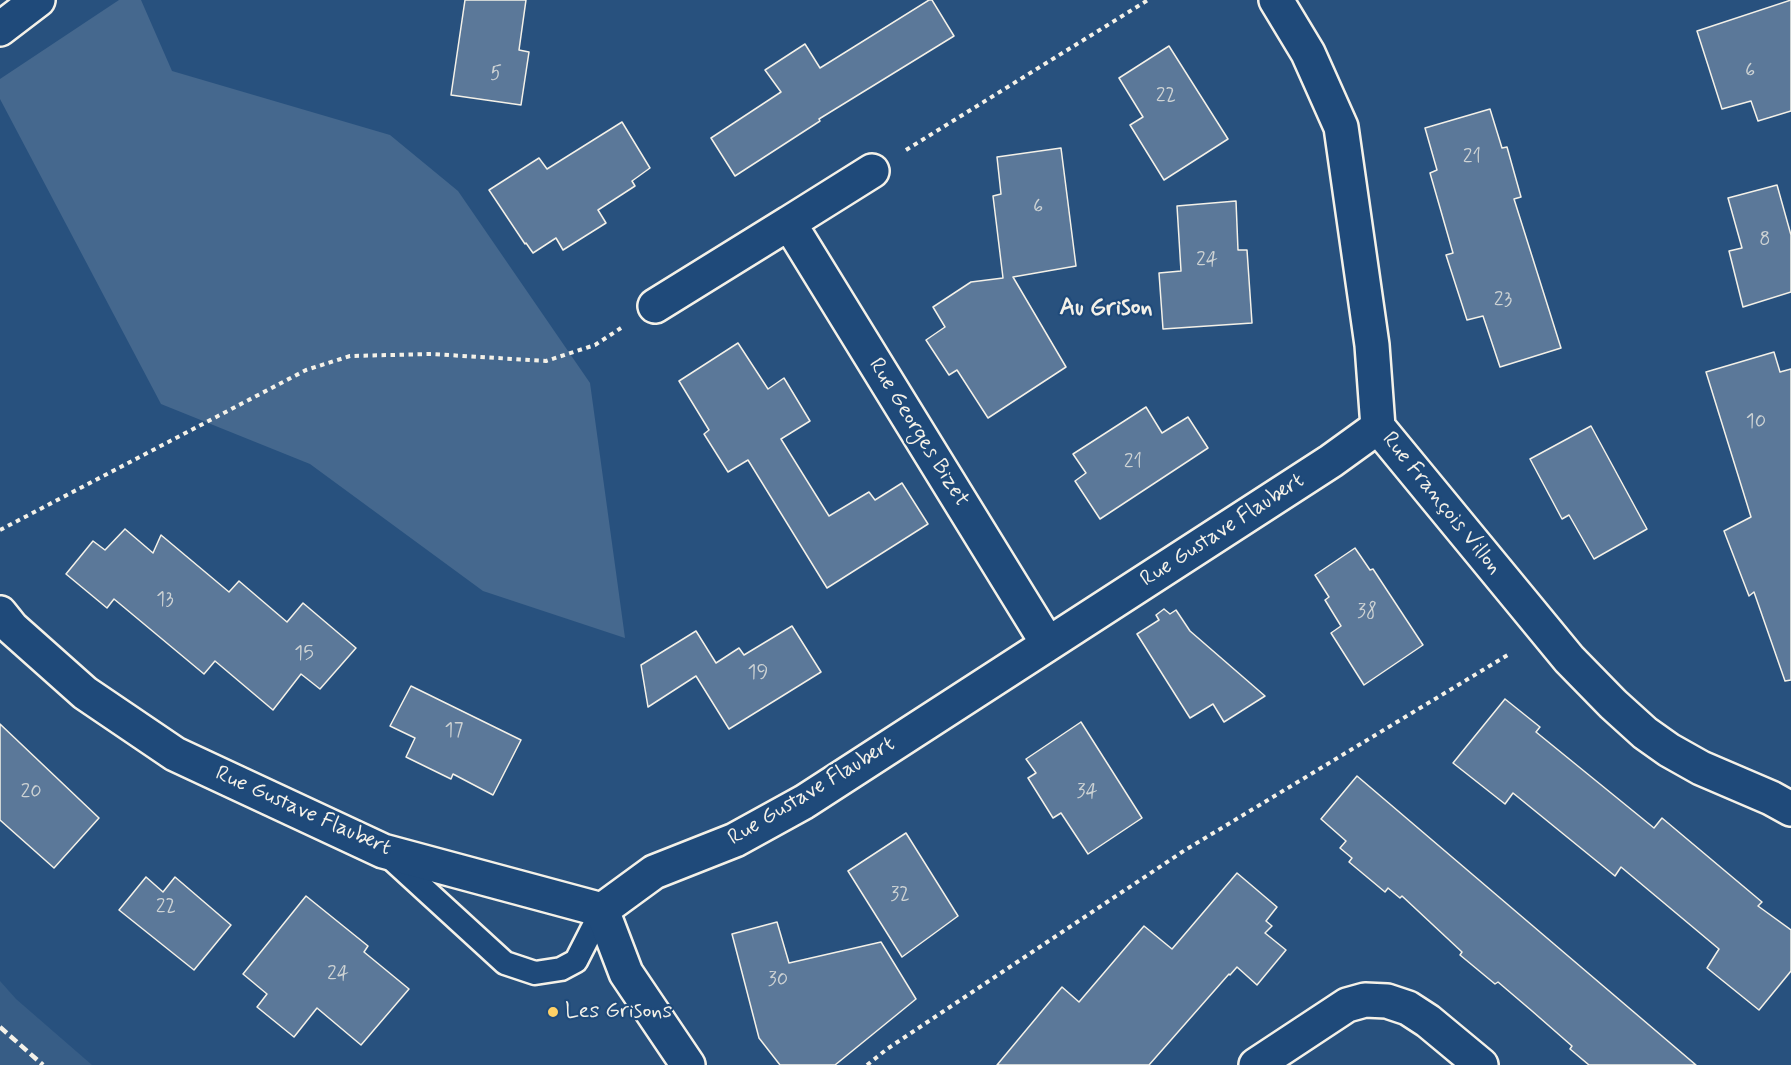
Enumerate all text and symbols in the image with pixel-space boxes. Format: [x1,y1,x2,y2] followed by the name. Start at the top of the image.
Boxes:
[1745,60,1755,84] house number: 6
[490,63,502,87] house number: 5
[1156,85,1176,109] house number: 22
[1463,146,1481,170] house number: 21
[1033,196,1043,220] house number: 6
[1759,229,1771,253] house number: 8
[1196,249,1218,273] house number: 24
[1494,289,1512,313] house number: 23
[1059,295,1153,323] district label: Au Grison
[862,354,974,512] street label: Rue Georges Bizet
[1746,411,1766,435] house number: 10
[1375,427,1507,581] street label: Rue François Villon
[1124,451,1142,475] house number: 21
[1136,468,1310,594] street label: Rue Gustave Flaubert
[156,589,174,613] house number: 13
[1357,601,1377,625] house number: 38
[294,643,314,667] house number: 15
[748,662,768,686] house number: 19
[445,720,463,744] house number: 17
[724,732,900,852] street label: Rue Gustave Flaubert
[211,761,395,863] street label: Rue Gustave Flaubert
[20,781,42,805] house number: 20
[1076,781,1098,805] house number: 34
[890,884,910,908] house number: 32
[156,896,176,920] house number: 22
[327,963,349,987] house number: 24
[768,969,788,993] house number: 30
[565,999,672,1025] place label: Les Grisons
[546,1005,560,1019] marker: Les Grisons

